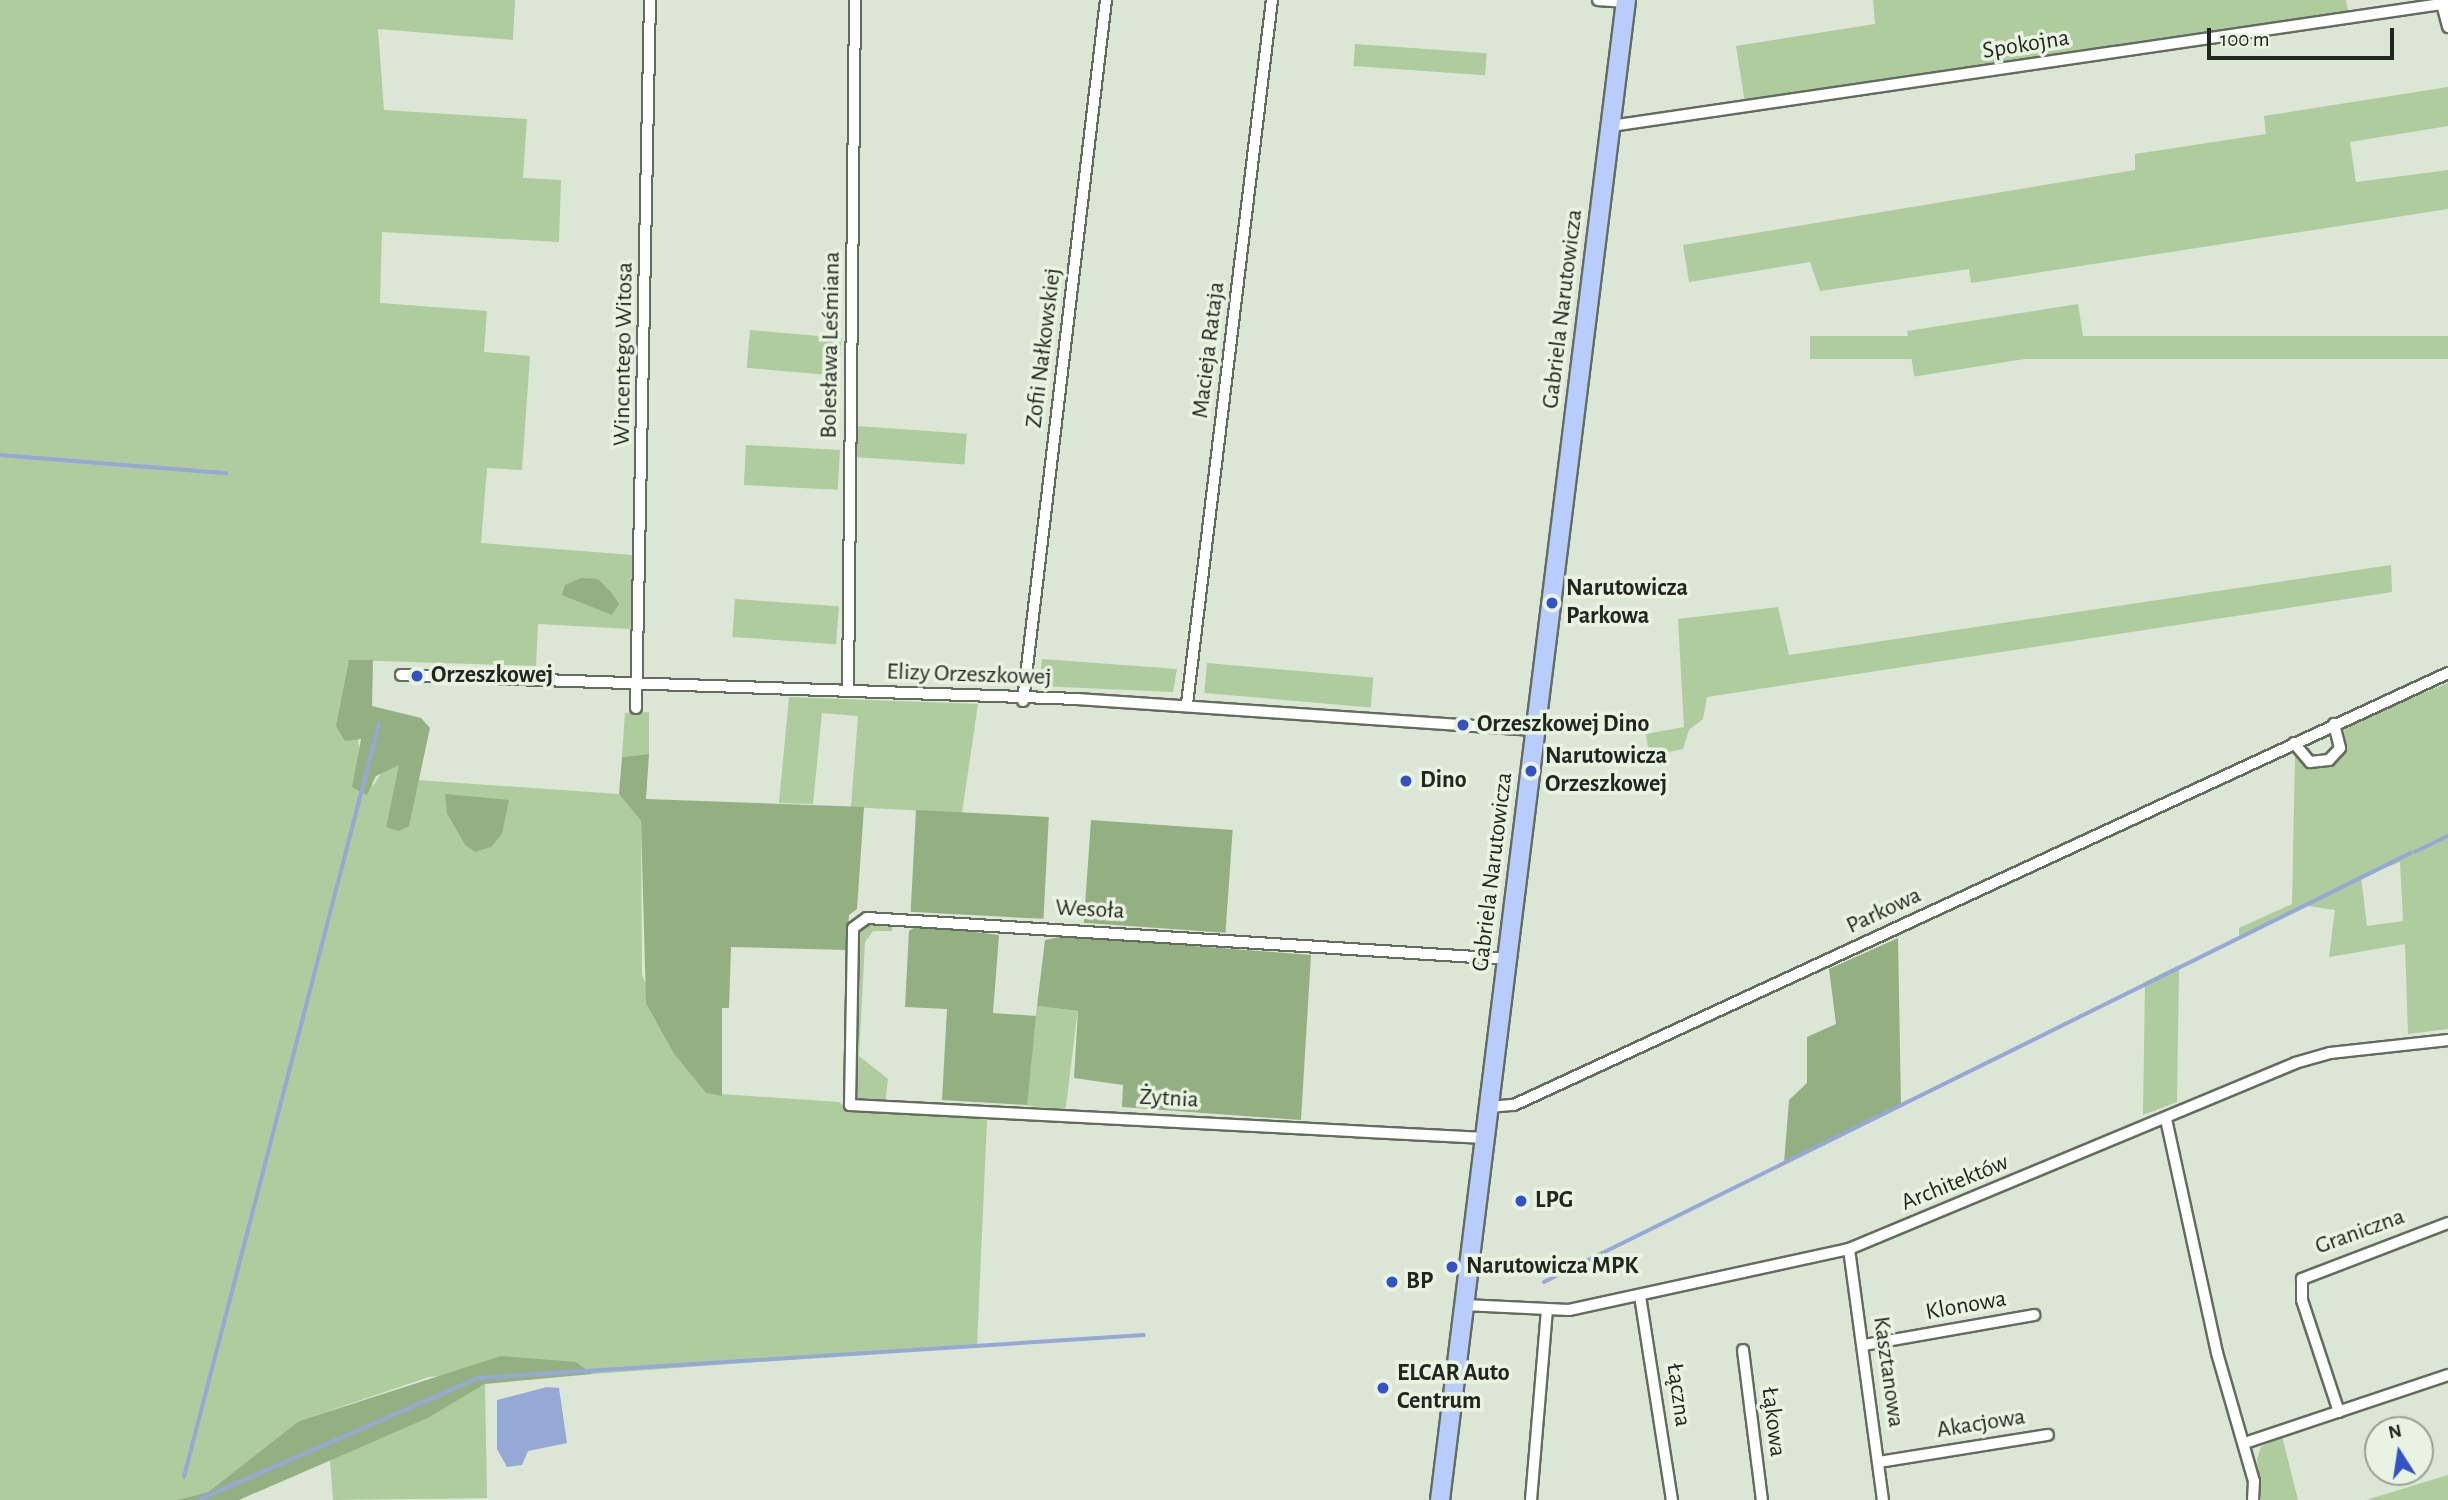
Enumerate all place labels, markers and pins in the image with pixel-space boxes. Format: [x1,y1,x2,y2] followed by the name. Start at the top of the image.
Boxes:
[1566,575,1688,631] place label: Narutowicza Parkowa
[1544,595,1560,611] marker: Narutowicza Parkowa
[431,662,553,690] place label: Orzeszkowej
[409,668,425,684] marker: Orzeszkowej
[1477,711,1649,739] place label: Orzeszkowej Dino
[1455,717,1471,733] marker: Orzeszkowej Dino
[1545,743,1667,799] place label: Narutowicza Orzeszkowej
[1523,763,1539,779] marker: Narutowicza Orzeszkowej
[1420,767,1467,795] place label: Dino
[1398,773,1414,789] marker: Dino
[1535,1187,1573,1215] place label: LPG
[1513,1193,1529,1209] marker: LPG
[1466,1253,1638,1281] place label: Narutowicza MPK
[1444,1259,1460,1275] marker: Narutowicza MPK
[1406,1268,1433,1296] place label: BP
[1384,1274,1400,1290] marker: BP
[1397,1360,1510,1416] place label: ELCAR Auto Centrum
[1375,1380,1391,1396] marker: ELCAR Auto Centrum

